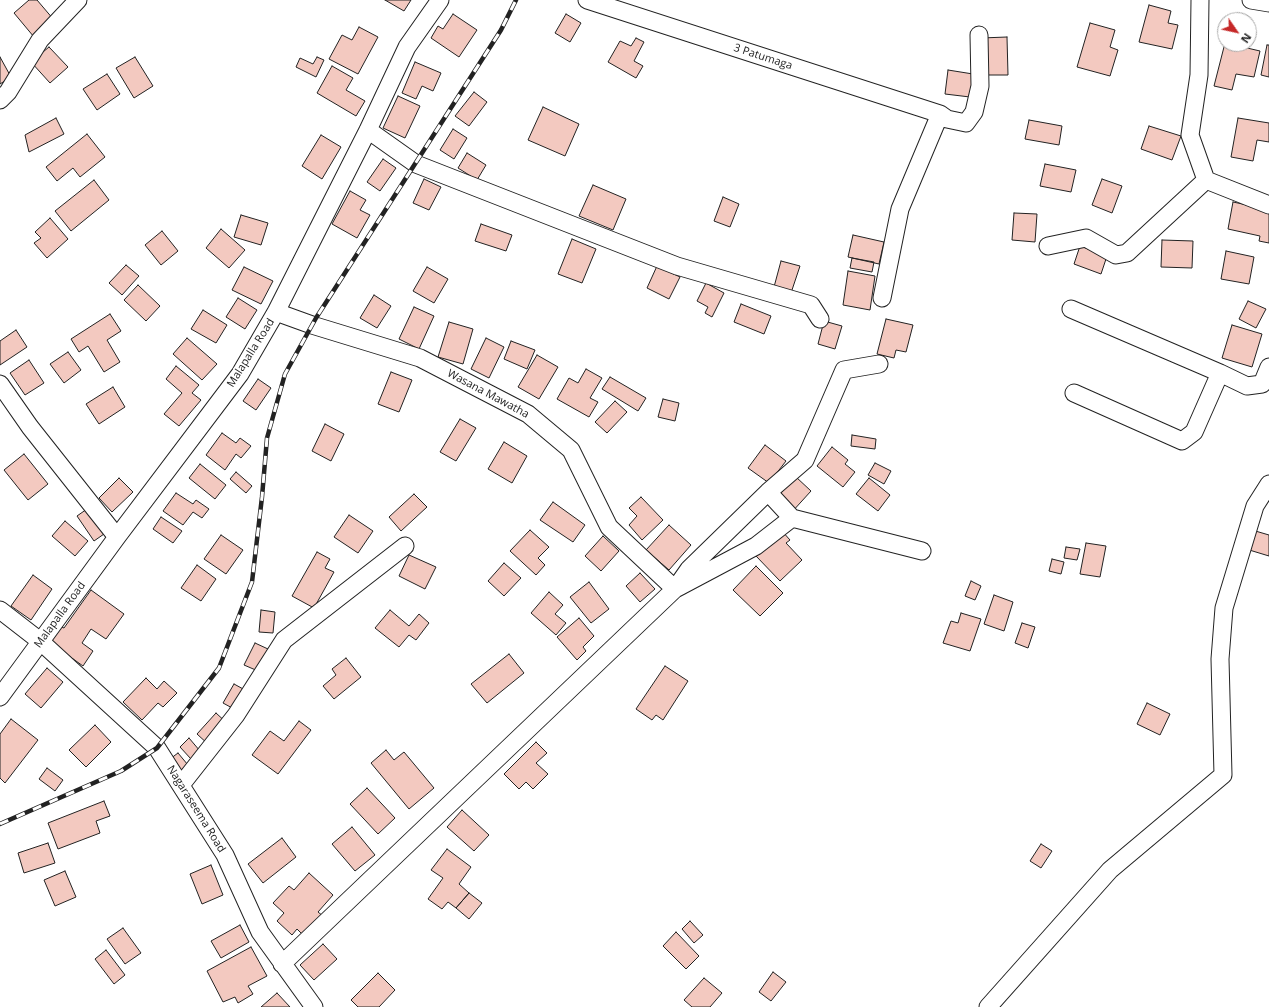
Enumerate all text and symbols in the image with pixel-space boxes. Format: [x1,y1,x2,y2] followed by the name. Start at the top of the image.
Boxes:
[1217,12,1257,52] north arrow
[1238,31,1255,46] text: N
[732,41,794,73] street label: 3 Patumaga
[225,316,277,390] street label: Malapalla Road
[445,367,531,421] street label: Wasana Mawatha
[32,579,88,651] street label: Malapalla Road
[164,763,228,855] street label: Nagaraseema Road

